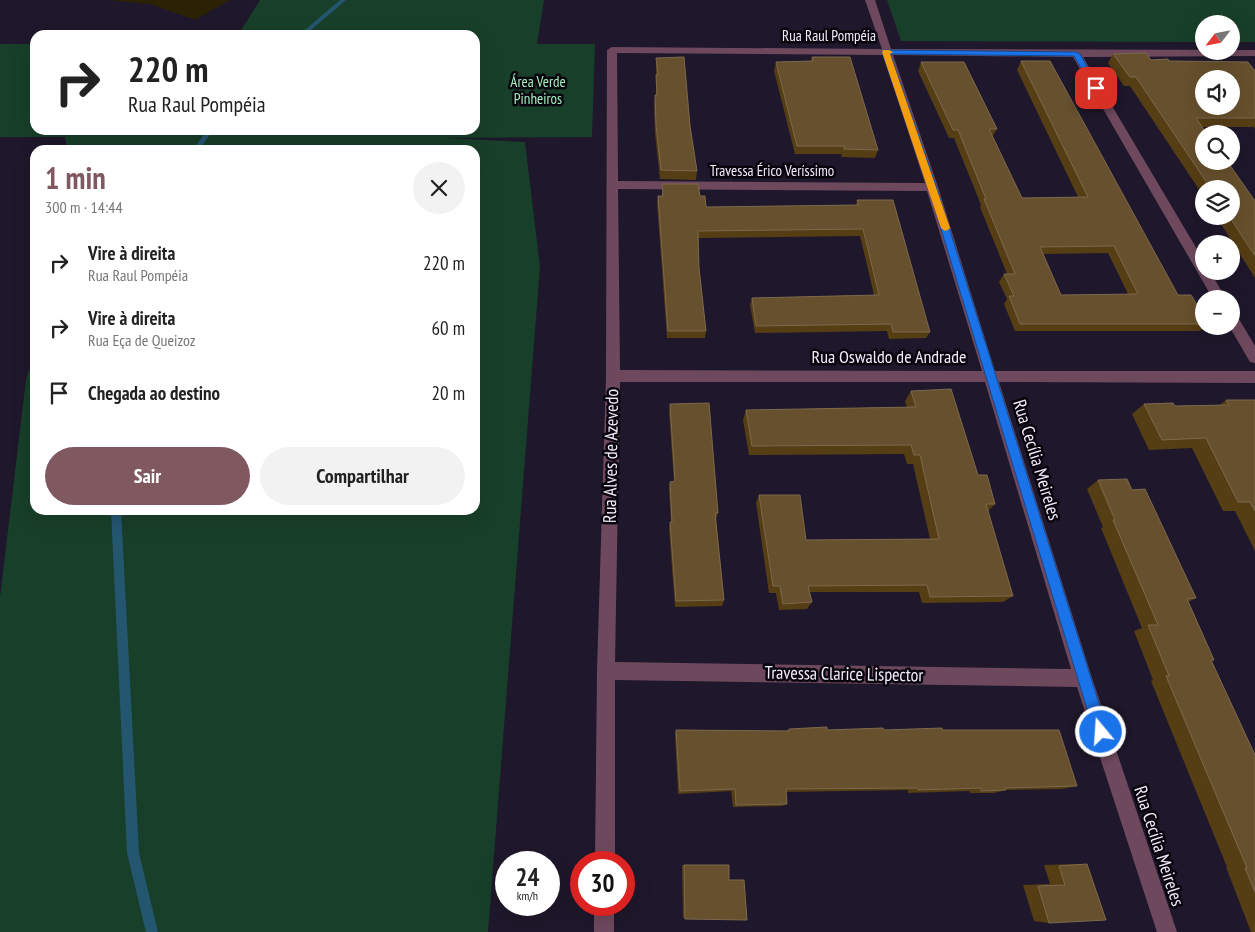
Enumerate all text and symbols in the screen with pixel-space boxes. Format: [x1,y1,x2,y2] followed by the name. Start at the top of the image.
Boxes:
[1195,15,1240,60] north arrow
[1195,15,1240,335] map controls
[782,26,876,45] street label: Rua Raul Pompéia
[128,46,209,92] text: 220 m
[45,50,110,115] icon: right
[1075,67,1117,109] pin
[1195,70,1240,115] button: sound
[510,72,566,108] park label: Área Verde Pinheiros
[1082,74,1110,102] icon: arrive
[128,90,266,118] text: Rua Raul Pompéia
[1195,125,1240,170] button: search
[45,158,106,197] text: 1 min
[710,161,834,180] street label: Travessa Érico Veríssimo
[413,162,465,214] button: close
[1195,180,1240,225] button: layers
[45,197,123,217] text: 300 m · 14:44
[1195,235,1240,280] button: +
[88,241,175,265] text: Vire à direita
[45,249,73,277] icon: right
[423,251,465,275] text: 220 m
[88,265,188,285] text: Rua Raul Pompéia
[1195,290,1240,335] button: −
[88,306,175,330] text: Vire à direita
[45,314,73,342] icon: right
[432,316,465,340] text: 60 m
[88,330,196,350] text: Rua Eça de Queizoz
[812,345,966,368] street label: Rua Oswaldo de Andrade
[45,379,73,407] icon: arrive
[88,381,220,405] text: Chegada ao destino
[432,381,465,405] text: 20 m
[598,388,623,523] street label: Rua Alves de Azevedo
[1008,397,1067,523] street label: Rua Cecília Meireles
[45,447,250,505] button: Sair
[260,447,465,505] button: Compartilhar
[765,661,924,686] street label: Travessa Clarice Lispector
[1074,705,1126,757] position arrow
[1129,783,1190,909] street label: Rua Cecília Meireles
[570,851,635,916] speed limit sign: 30
[516,861,539,893] text: 24
[517,888,538,903] text: km/h

